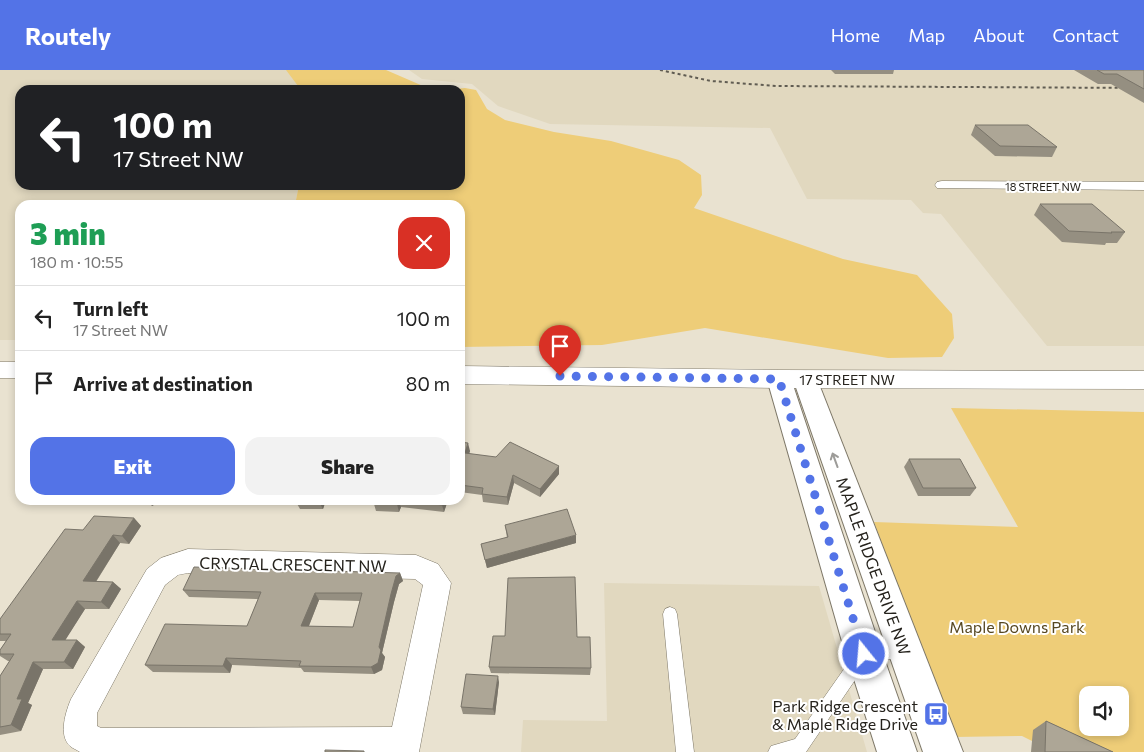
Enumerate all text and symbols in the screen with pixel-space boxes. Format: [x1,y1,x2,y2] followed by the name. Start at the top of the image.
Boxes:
[25,21,111,50] text: Routely
[831,24,880,46] text: Home
[908,24,945,46] text: Map
[973,24,1025,46] text: About
[1053,24,1119,46] text: Contact
[113,102,213,145] text: 100 m
[30,105,95,170] icon: left
[113,145,244,172] text: 17 Street NW
[1005,180,1081,193] street label: 18 STREET NW
[30,214,106,251] text: 3 min
[398,217,450,269] button: close
[30,252,123,271] text: 180 m · 10:55
[73,297,148,320] text: Turn left
[30,304,58,332] icon: left
[397,307,450,330] text: 100 m
[73,320,168,339] text: 17 Street NW
[539,325,581,376] pin
[546,332,574,360] icon: arrive
[30,369,58,397] icon: arrive
[799,371,895,388] street label: 17 STREET NW
[73,372,253,395] text: Arrive at destination
[406,372,450,395] text: 80 m
[30,437,235,495] button: Exit
[245,437,450,495] button: Share
[830,453,839,468] one-way arrow
[833,474,915,658] street label: MAPLE RIDGE DRIVE NW
[199,553,387,575] street label: CRYSTAL CRESCENT NW
[949,617,1085,636] park label: Maple Downs Park
[837,627,889,679] position arrow
[1079,686,1129,736] map controls
[1079,686,1129,736] button: sound
[772,696,918,733] place label: Park Ridge Crescent & Maple Ridge Drive
[923,701,949,727] bus stop icon: Park Ridge Crescent & Maple Ridge Drive

